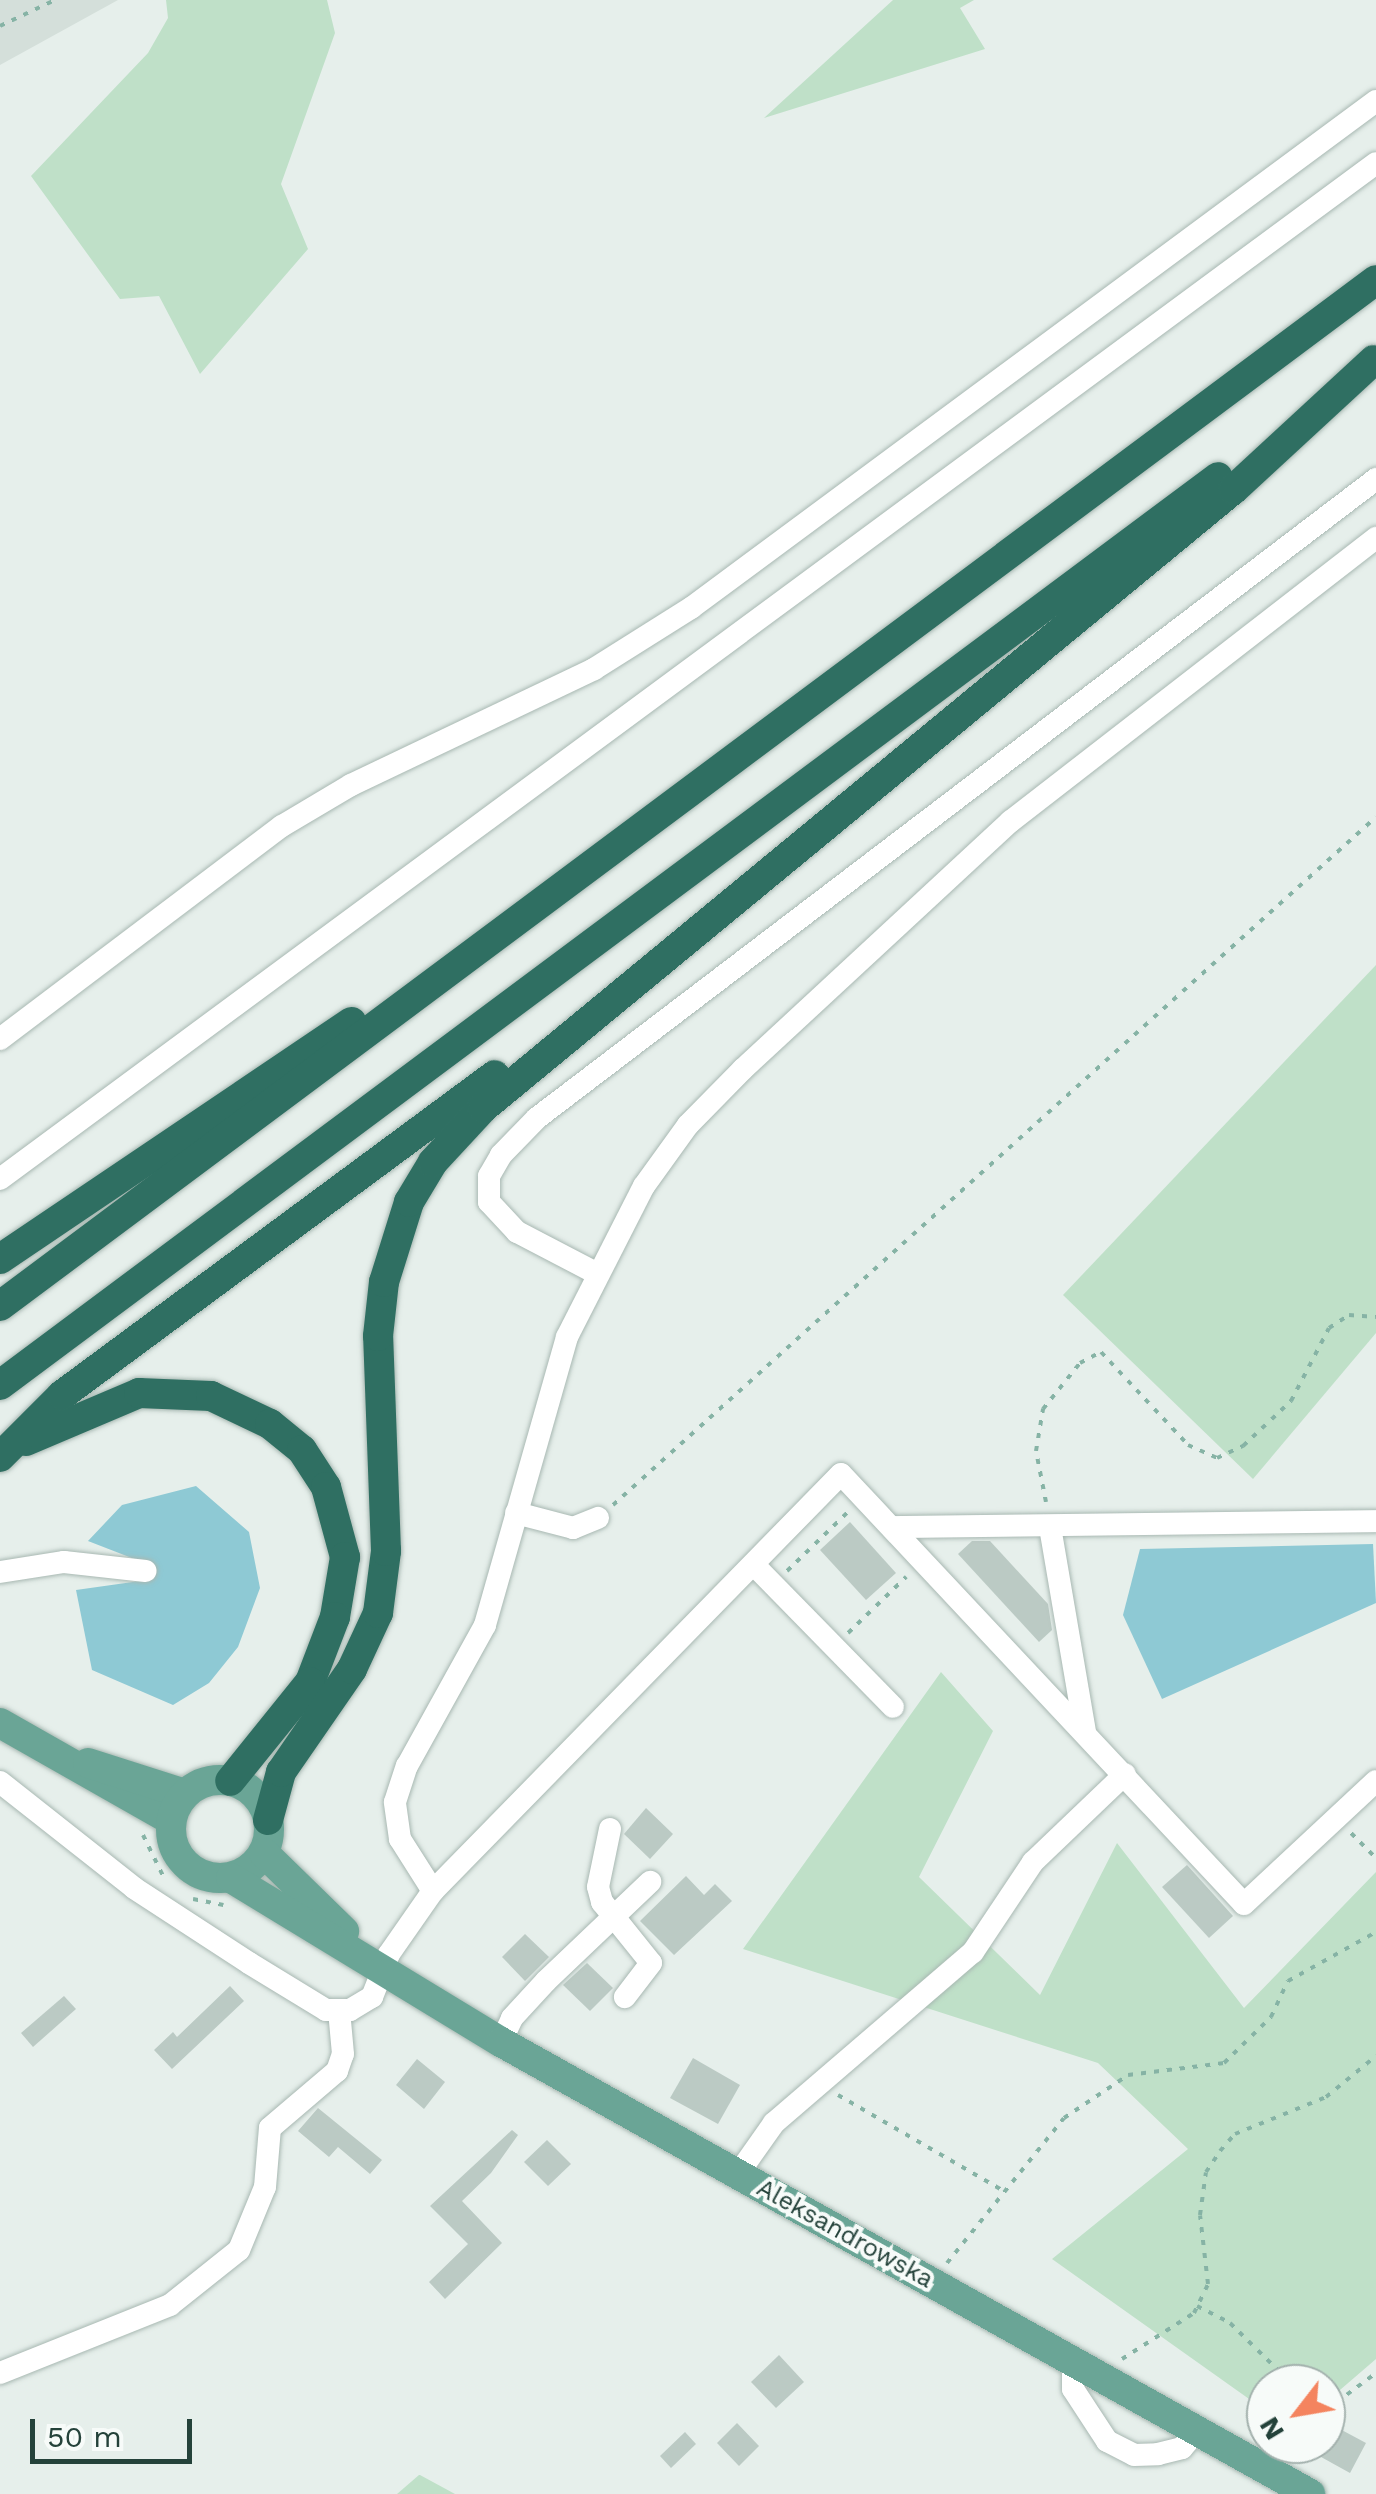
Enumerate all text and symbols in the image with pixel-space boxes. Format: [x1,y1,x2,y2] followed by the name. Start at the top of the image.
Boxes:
[751,2173,939,2295] street label: Aleksandrowska
[1246,2364,1346,2464] north arrow
[35,2399,198,2461] scale bar
[1252,2411,1291,2446] text: N
[47,2419,122,2454] text: 50 m

